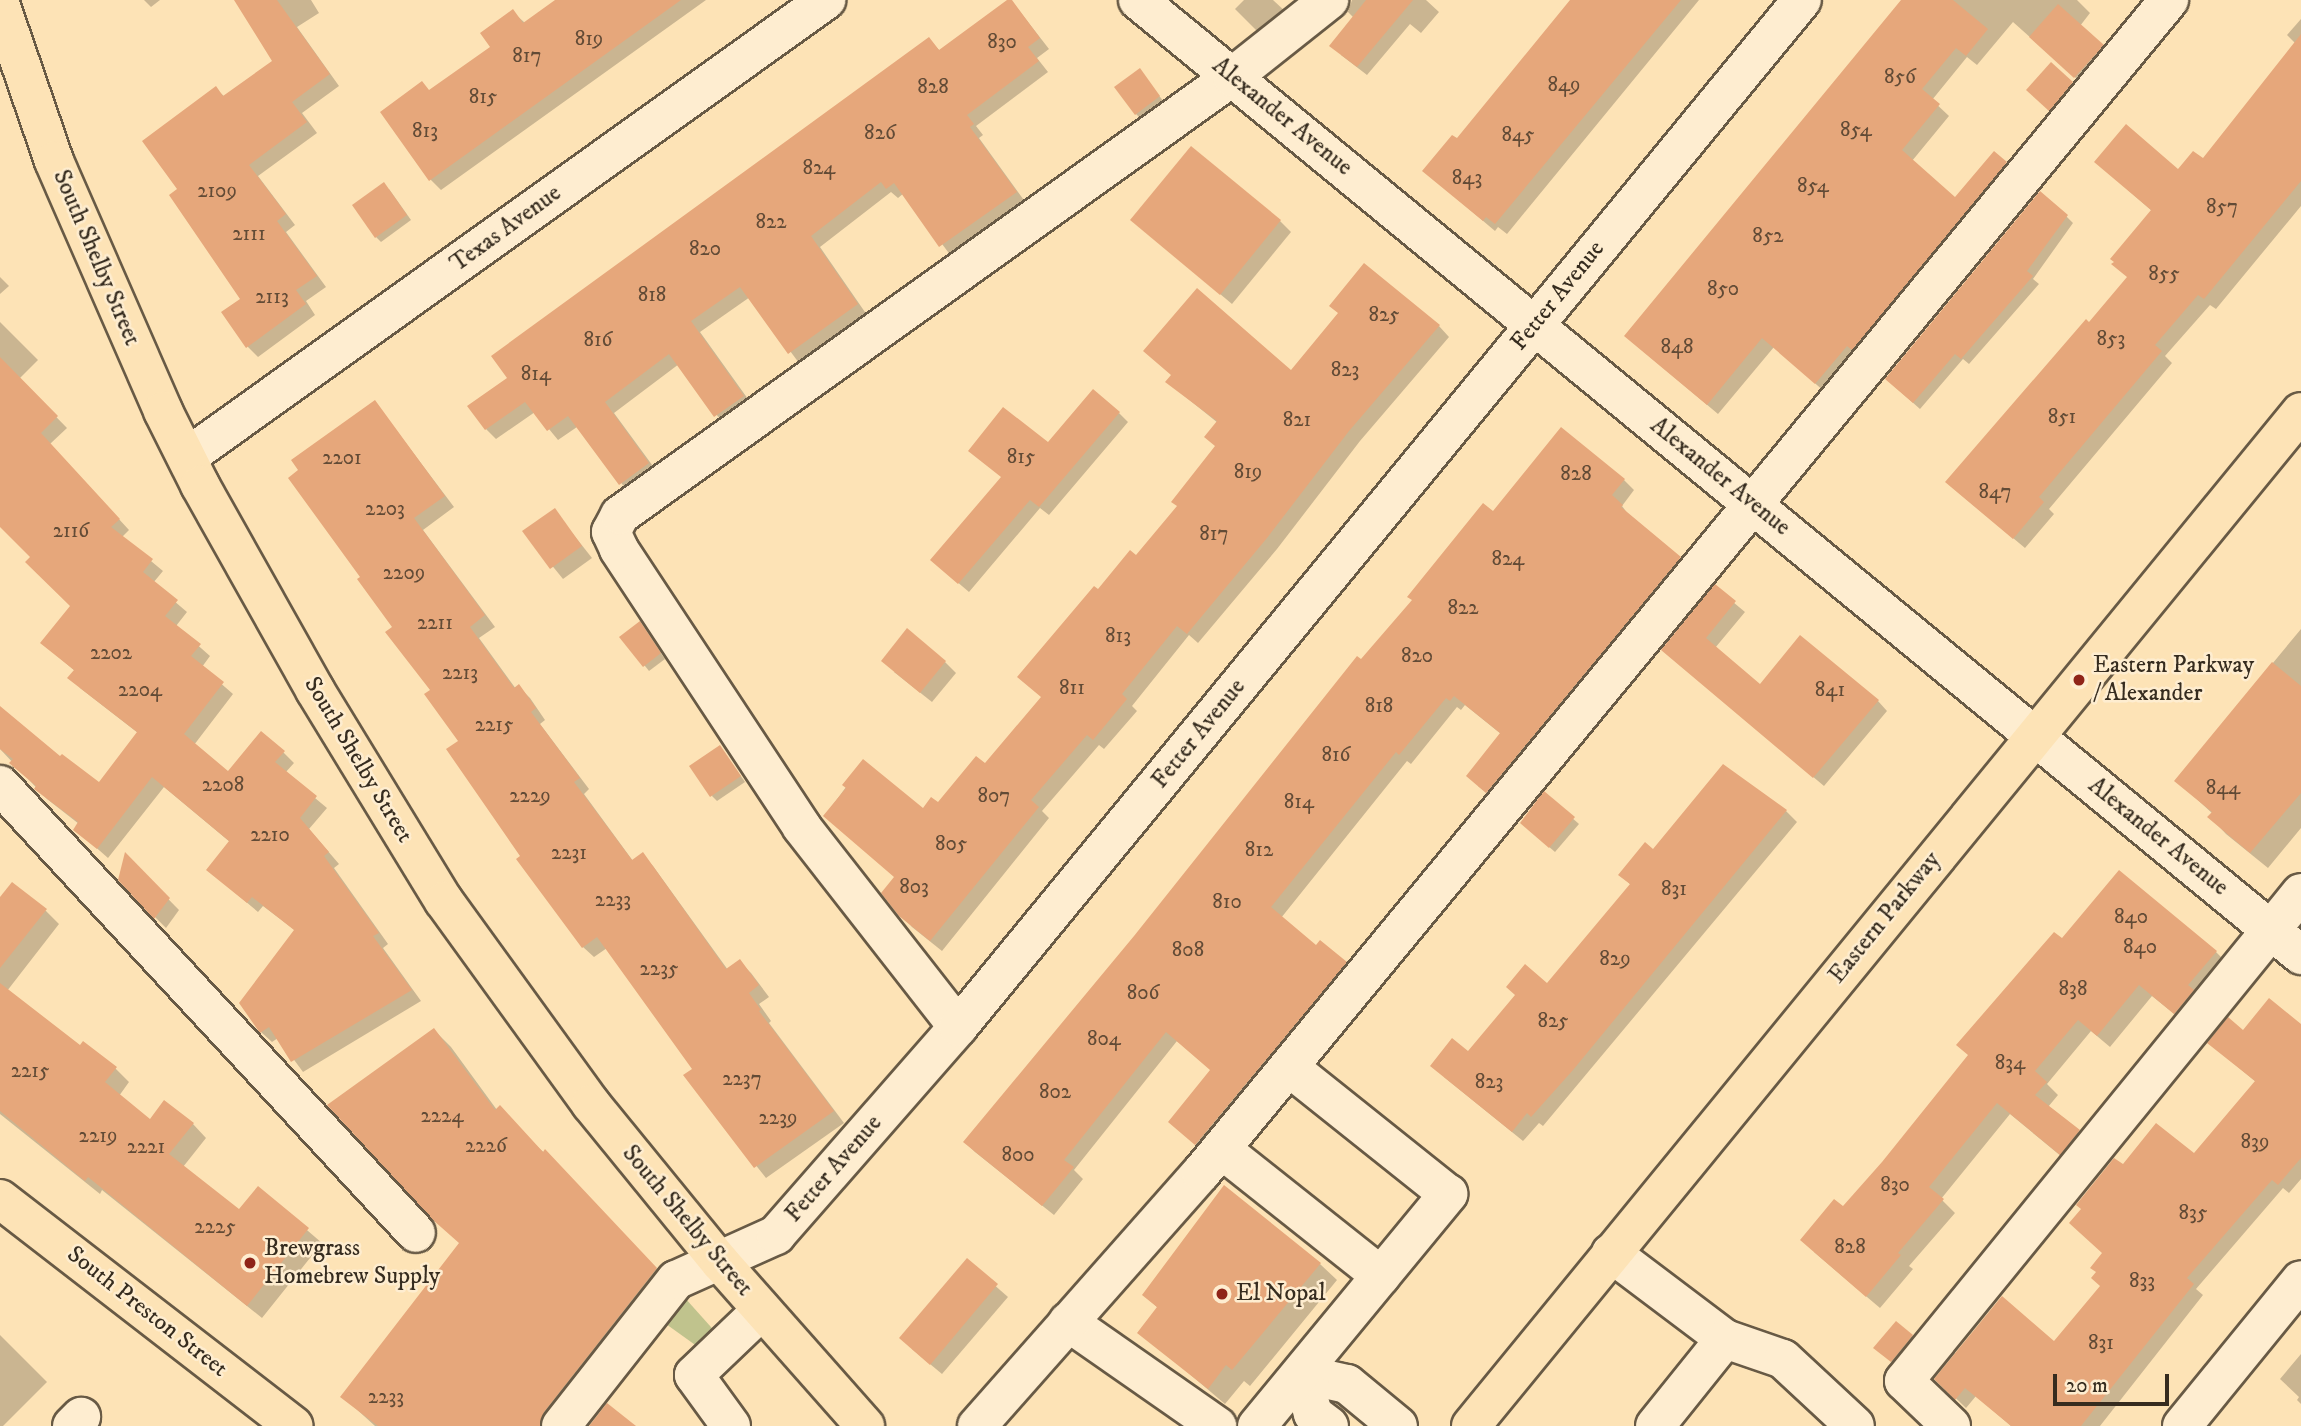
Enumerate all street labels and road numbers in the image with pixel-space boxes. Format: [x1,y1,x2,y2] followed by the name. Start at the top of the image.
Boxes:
[1206,52,1358,182] street label: Alexander Avenue
[46,166,146,350] street label: South Shelby Street
[445,179,567,279] street label: Texas Avenue
[1505,235,1611,357] street label: Fetter Avenue
[1644,412,1796,542] street label: Alexander Avenue
[297,672,419,848] street label: South Shelby Street
[1146,673,1252,795] street label: Fetter Avenue
[2082,772,2234,902] street label: Alexander Avenue
[1823,846,1947,990] street label: Eastern Parkway
[780,1109,888,1229] street label: Fetter Avenue
[616,1140,758,1302] street label: South Shelby Street
[61,1240,233,1384] street label: South Preston Street

